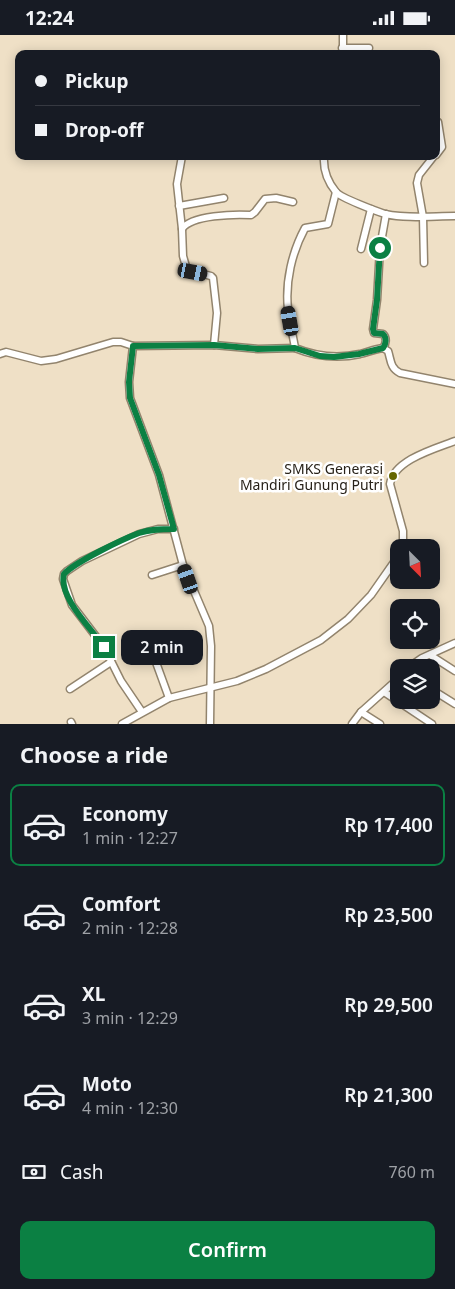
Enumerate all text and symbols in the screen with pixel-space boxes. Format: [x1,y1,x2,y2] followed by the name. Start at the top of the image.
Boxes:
[25,5,74,31] text: 12:24
[65,68,128,94] text: Pickup
[65,117,144,143] text: Drop-off
[369,237,391,259] route start
[176,262,209,282] car
[280,305,299,337] car
[240,459,383,494] place label: SMKS Generasi Mandiri Gunung Putri
[387,470,399,482] marker: SMKS Generasi Mandiri Gunung Putri
[390,539,440,589] north arrow
[390,539,440,709] map controls
[176,562,199,596] car
[390,599,440,649] button: locate
[122,629,204,665] callout: 2 min
[93,636,115,658] route end
[140,636,184,658] text: 2 min
[390,659,440,709] button: layers
[20,739,168,769] text: Choose a ride
[82,801,168,827] text: Economy
[22,803,67,848] icon: car
[344,812,433,838] text: Rp 17,400
[82,827,178,849] text: 1 min · 12:27
[82,891,161,917] text: Comfort
[22,893,67,938] icon: car
[344,902,433,928] text: Rp 23,500
[82,917,178,939] text: 2 min · 12:28
[82,981,105,1007] text: XL
[22,983,67,1028] icon: car
[344,992,433,1018] text: Rp 29,500
[82,1007,178,1029] text: 3 min · 12:29
[82,1071,132,1097] text: Moto
[22,1073,67,1118] icon: car
[344,1082,433,1108] text: Rp 21,300
[82,1097,178,1119] text: 4 min · 12:30
[20,1158,48,1186] icon: cash
[60,1159,104,1185] text: Cash
[388,1161,435,1183] text: 760 m
[20,1221,435,1279] button: Confirm

